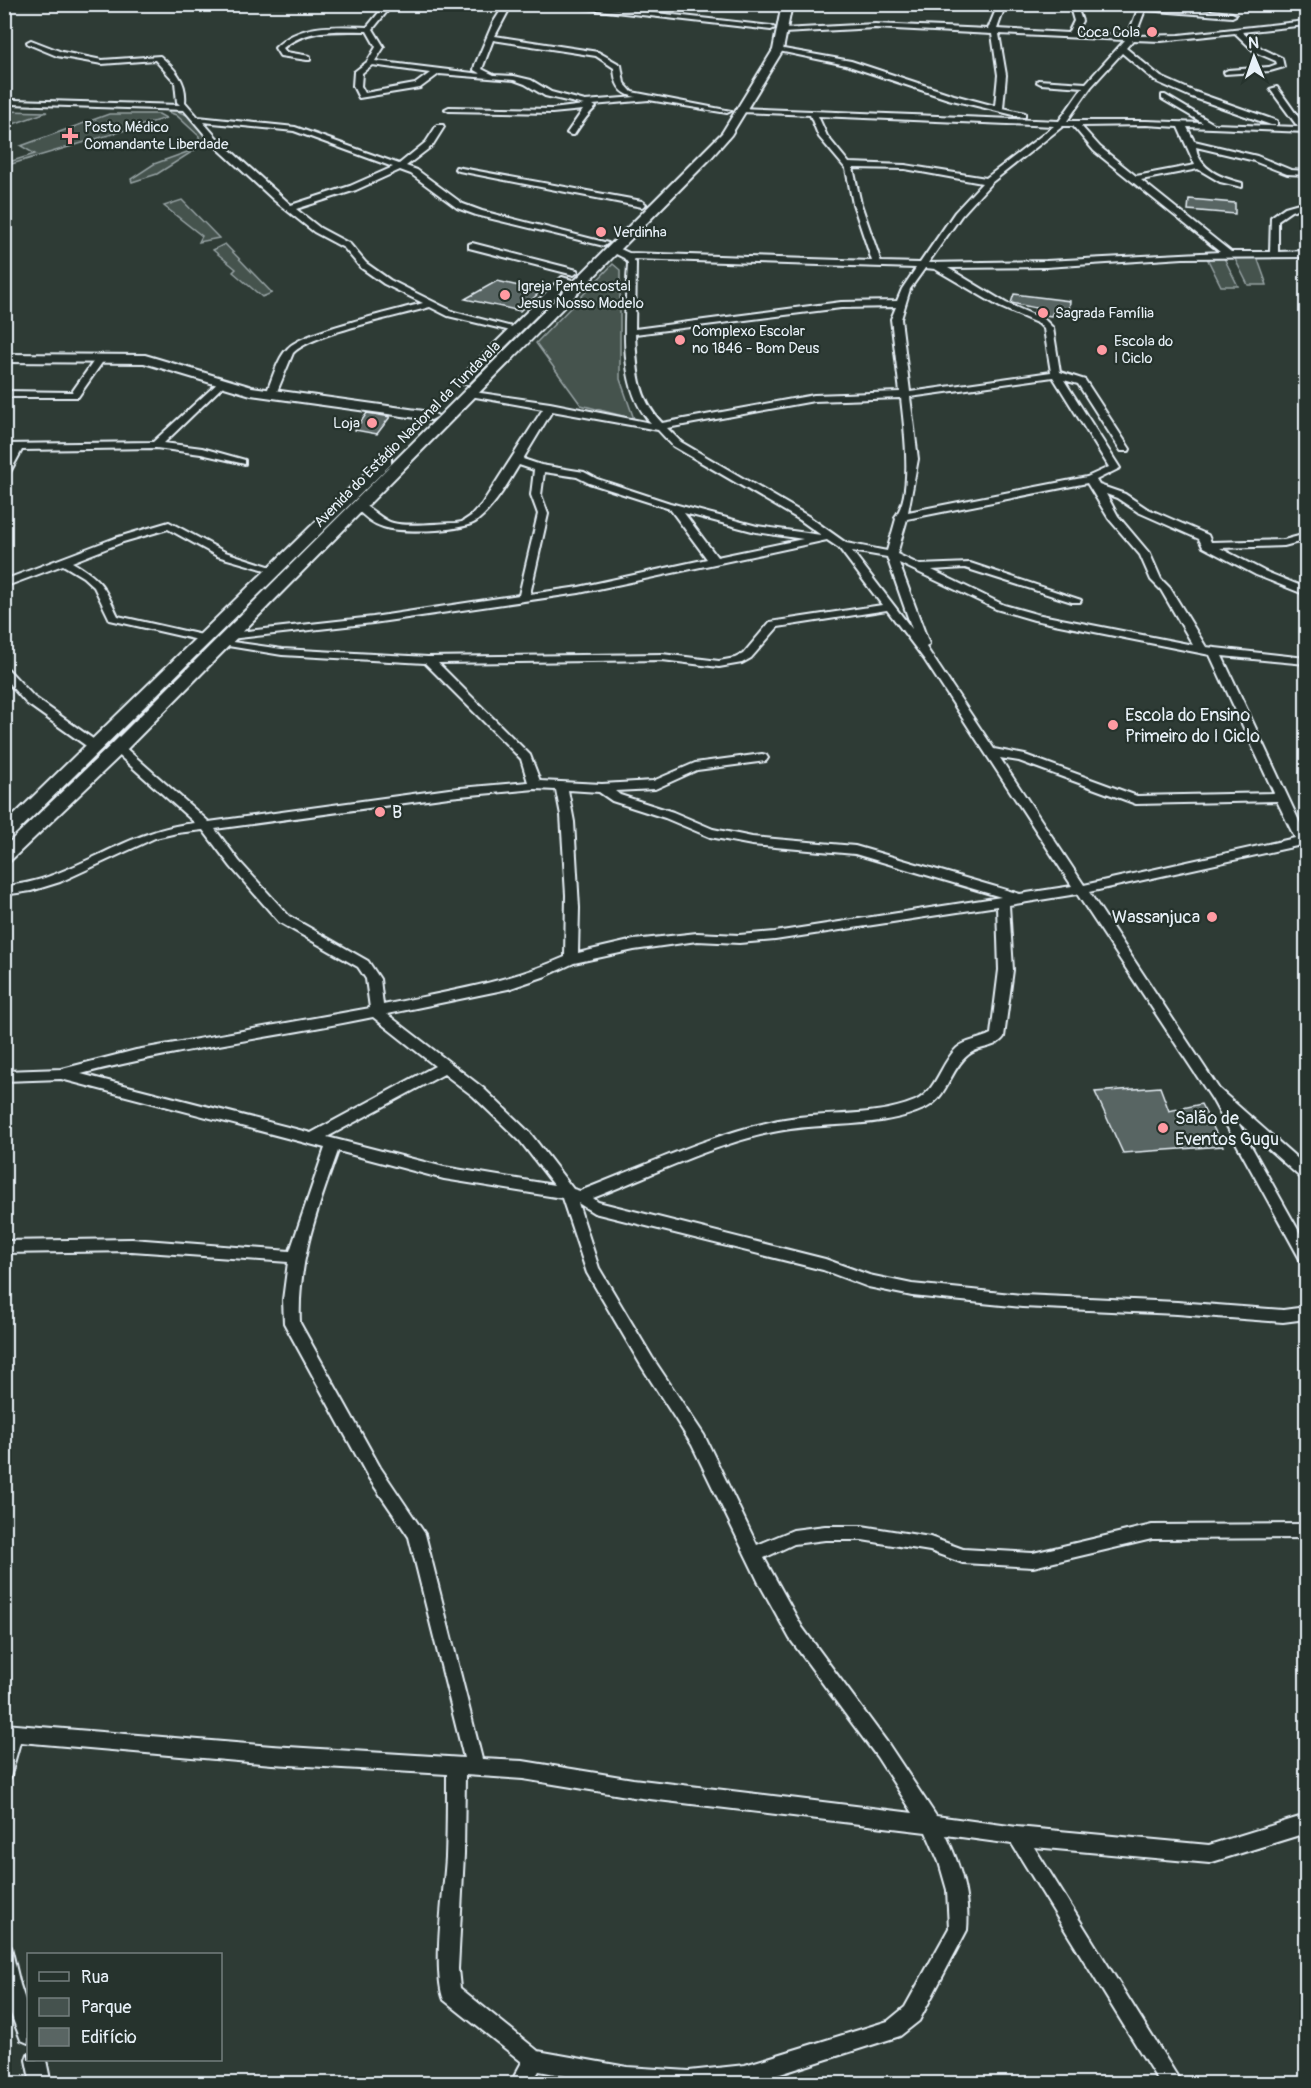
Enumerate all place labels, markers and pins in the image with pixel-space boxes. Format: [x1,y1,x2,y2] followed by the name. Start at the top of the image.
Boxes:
[1077,23,1140,42] place label: Coca Cola
[1145,25,1159,39] marker: Coca Cola
[84,118,229,154] place label: Posto Médico Comandante Liberdade
[61,127,79,145] marker: Posto Médico Comandante Liberdade
[613,223,667,242] place label: Verdinha
[594,225,608,239] marker: Verdinha
[517,277,644,313] place label: Igreja Pentecostal Jesus Nosso Modelo
[498,288,512,302] marker: Igreja Pentecostal Jesus Nosso Modelo
[1055,304,1154,323] place label: Sagrada Família
[1036,306,1050,320] marker: Sagrada Família
[692,322,820,358] place label: Complexo Escolar nº 1846 - Bom Deus
[1114,332,1173,368] place label: Escola do I Ciclo
[673,333,687,347] marker: Complexo Escolar nº 1846 - Bom Deus
[1095,343,1109,357] marker: Escola do I Ciclo
[333,414,360,433] place label: Loja
[365,416,379,430] marker: Loja
[1125,704,1260,748] place label: Escola do Ensino Primeiro do I Ciclo
[1106,718,1120,732] marker: Escola do Ensino Primeiro do I Ciclo
[392,801,402,824] place label: B
[373,805,387,819] marker: B
[1112,906,1200,929] place label: Wassanjuca
[1205,910,1219,924] marker: Wassanjuca
[1175,1107,1279,1151] place label: Salão de Eventos Gugu
[1156,1121,1170,1135] marker: Salão de Eventos Gugu

